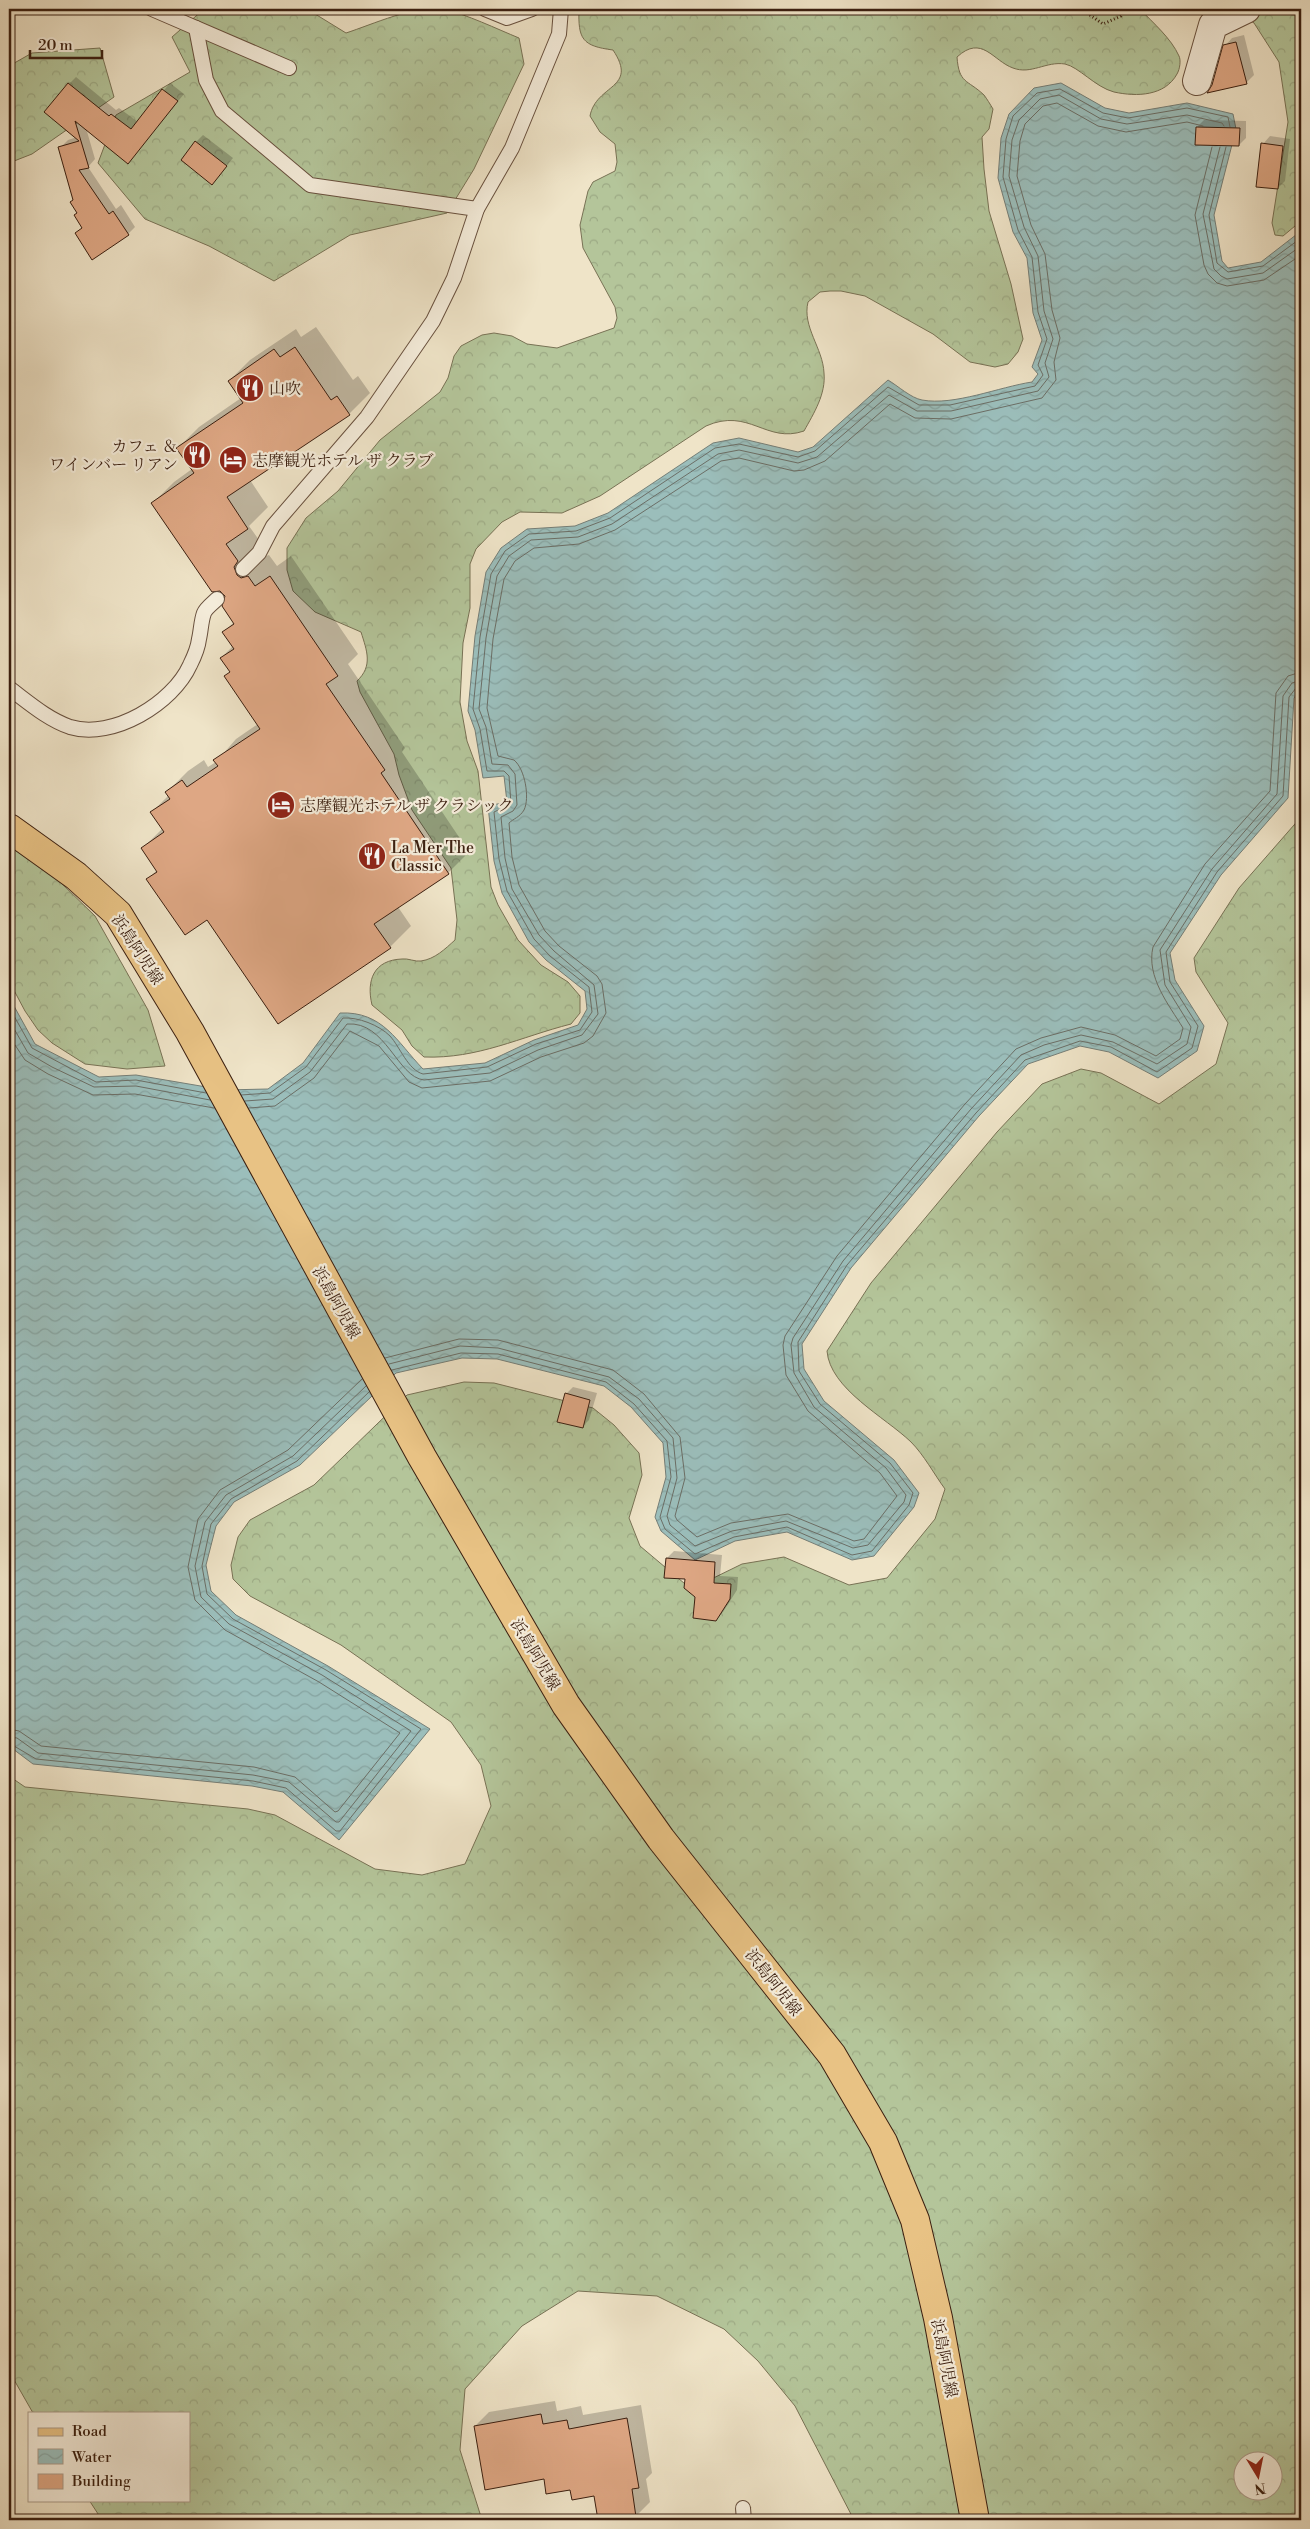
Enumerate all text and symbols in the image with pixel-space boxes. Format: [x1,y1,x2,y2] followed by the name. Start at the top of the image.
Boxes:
[30,28,102,60] scale bar
[38,36,73,55] text: 20 m
[235,373,265,403] restaurant icon: 山吹
[269,379,301,399] place label: 山吹
[49,437,178,475] place label: カフェ ＆ ワインバー リアン
[182,440,212,470] restaurant icon: カフェ ＆ ワインバー リアン
[218,445,248,475] hotel icon: 志摩観光ホテル ザ クラブ
[252,451,434,471] place label: 志摩観光ホテル ザ クラブ
[266,790,296,820] hotel icon: 志摩観光ホテル ザ クラシック
[300,796,513,816] place label: 志摩観光ホテル ザ クラシック
[391,838,474,876] place label: La Mer The Classic
[357,841,387,871] restaurant icon: La Mer The Classic
[107,911,167,989] street label: 浜島阿児線
[308,1263,364,1342] street label: 浜島阿児線
[506,1615,564,1694] street label: 浜島阿児線
[741,1945,806,2020] street label: 浜島阿児線
[927,2317,961,2399] street label: 浜島阿児線
[28,2412,190,2502] legend
[72,2422,107,2441] text: Road
[71,2448,112,2467] text: Water
[1232,2452,1282,2502] north arrow
[71,2472,131,2491] text: Building
[1253,2478,1267,2498] text: N

